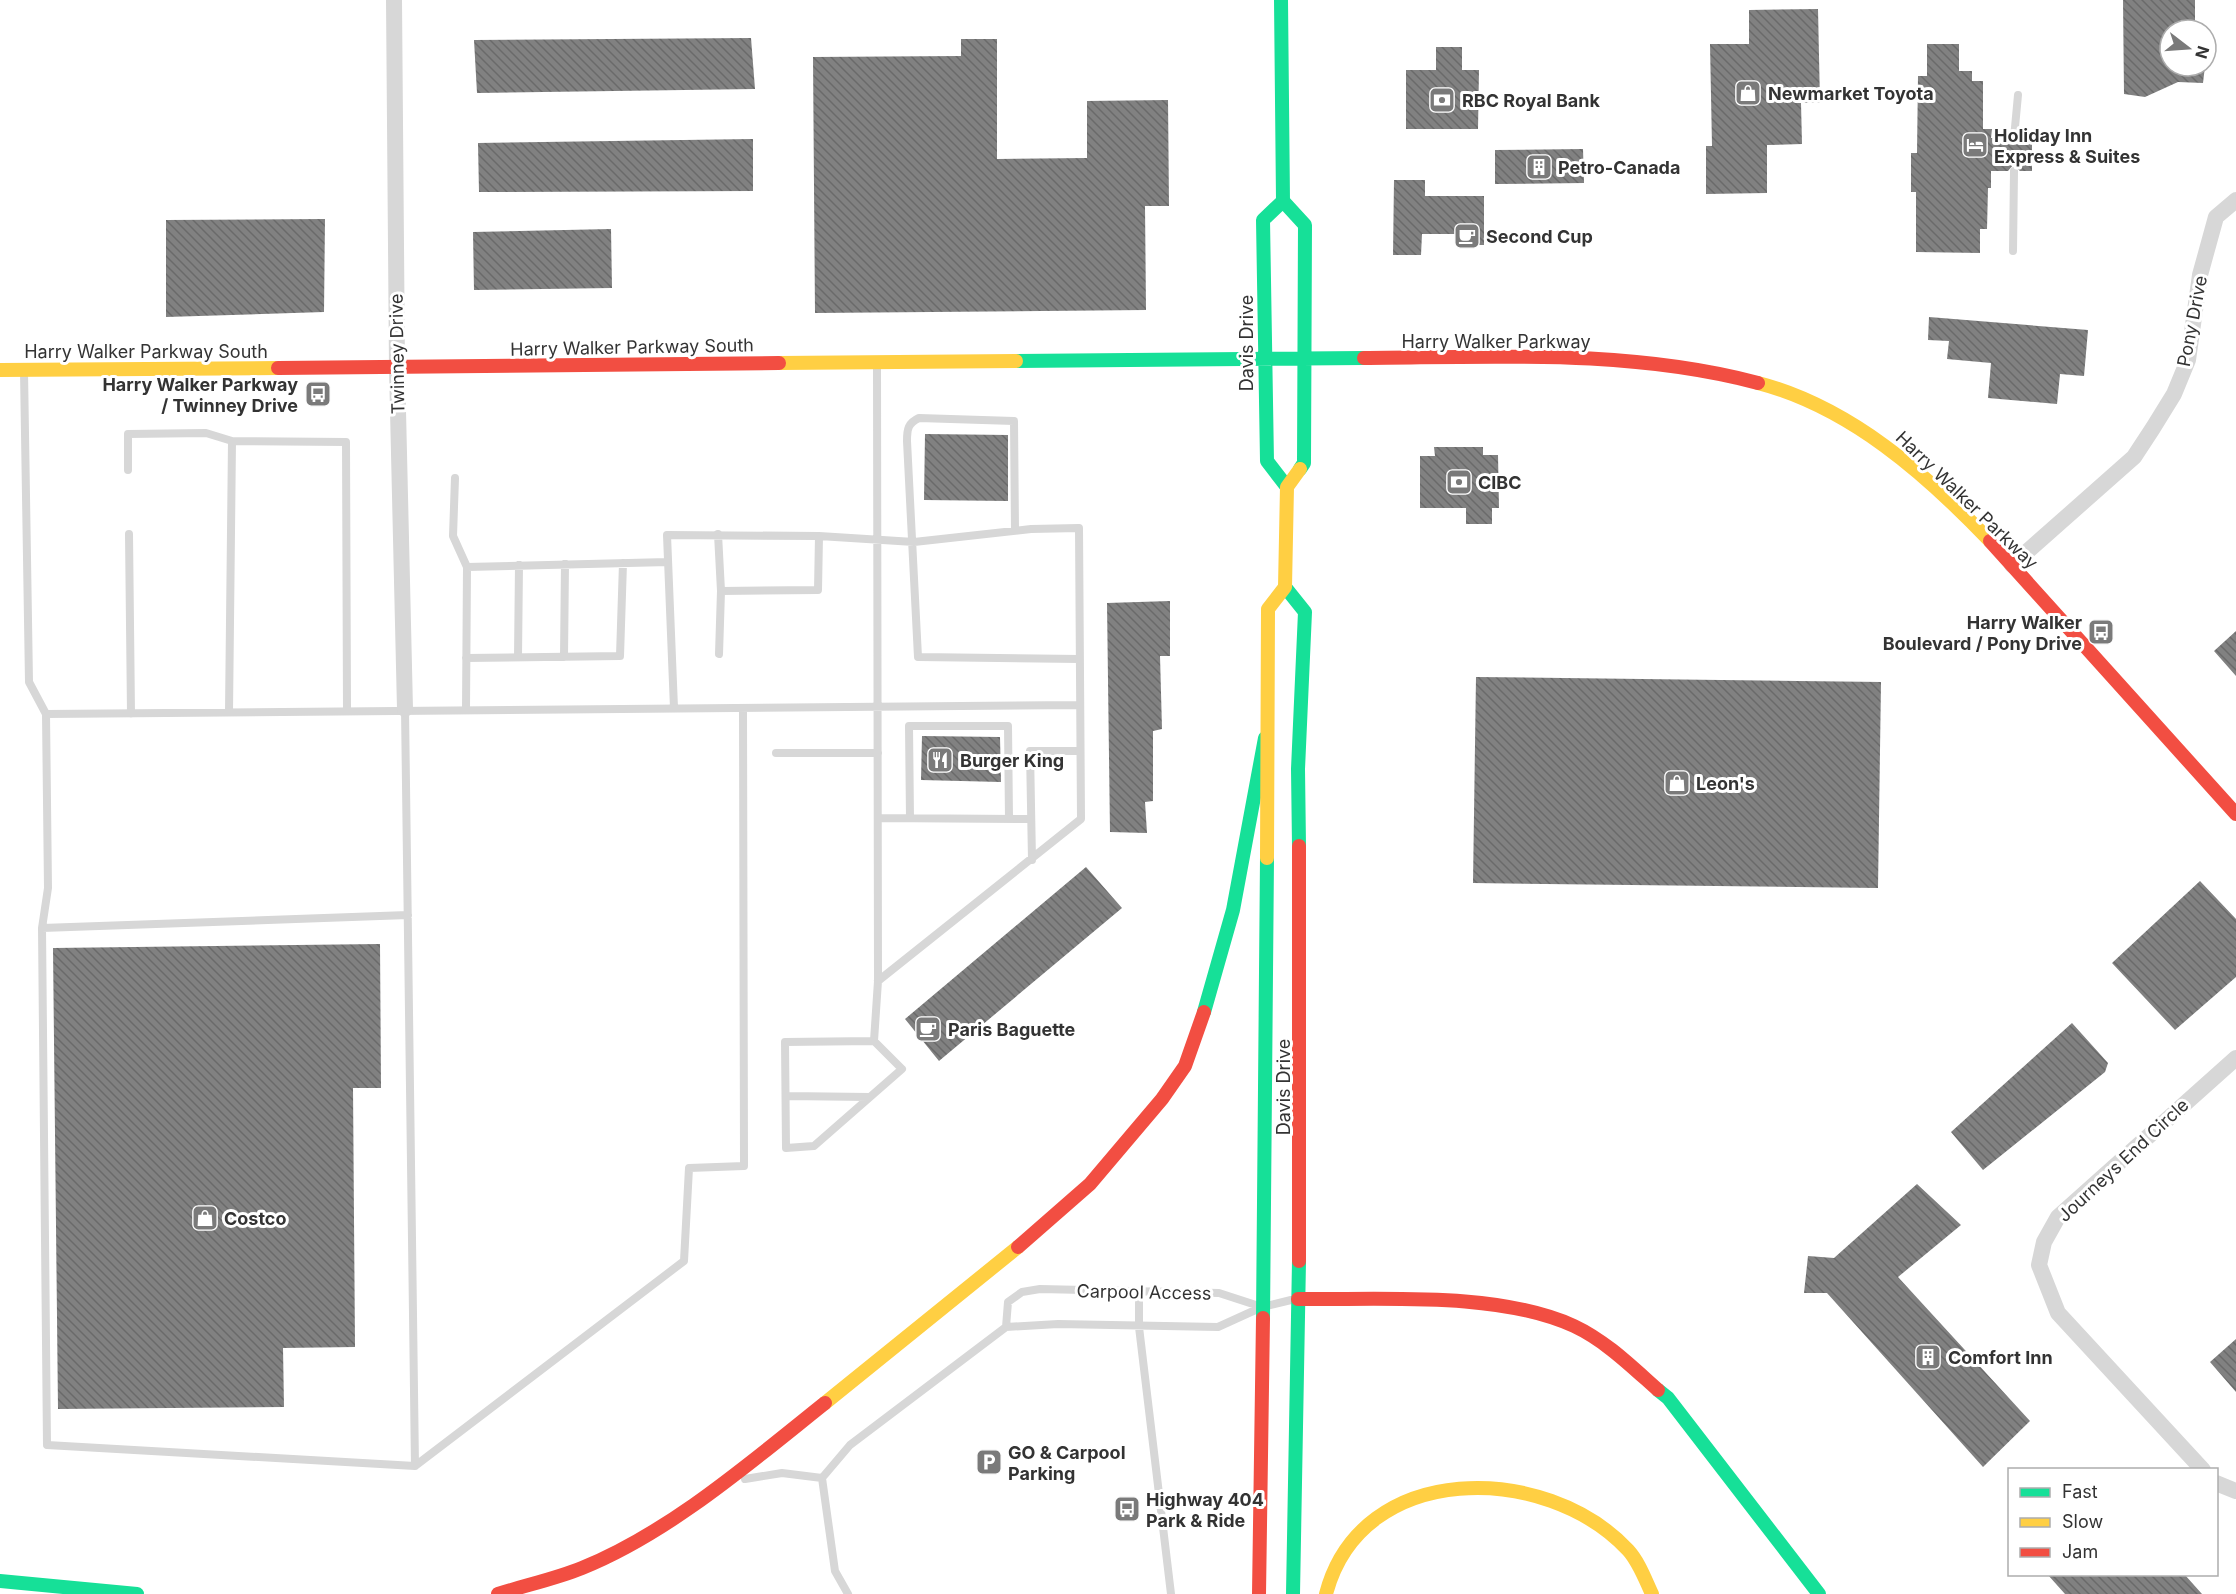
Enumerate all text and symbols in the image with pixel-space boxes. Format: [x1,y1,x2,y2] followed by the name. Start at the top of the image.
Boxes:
[2158,18,2218,78] north arrow
[2191,44,2214,61] text: N
[1733,78,1763,108] shop icon: Newmarket Toyota
[1768,83,1934,104] place label: Newmarket Toyota
[1427,85,1457,115] bank icon: RBC Royal Bank
[1462,90,1600,111] place label: RBC Royal Bank
[1994,125,2140,167] place label: Holiday Inn Express & Suites
[1960,130,1990,160] hotel icon: Holiday Inn Express & Suites
[1524,152,1554,182] building icon: Petro-Canada
[1558,157,1680,178] place label: Petro-Canada
[1452,221,1482,251] cafe icon: Second Cup
[1486,226,1593,247] place label: Second Cup
[2173,274,2211,368] street label: Pony Drive
[385,293,409,415] street label: Twinney Drive
[1236,295,1257,391] street label: Davis Drive
[1401,331,1591,352] street label: Harry Walker Parkway
[510,334,754,360] street label: Harry Walker Parkway South
[24,341,268,362] street label: Harry Walker Parkway South
[102,374,298,416] place label: Harry Walker Parkway / Twinney Drive
[303,379,333,409] bus stop icon: Harry Walker Parkway / Twinney Drive
[1892,427,2042,573] street label: Harry Walker Parkway
[1444,467,1474,497] bank icon: CIBC
[1478,472,1522,493] place label: CIBC
[1883,612,2082,654] place label: Harry Walker Boulevard / Pony Drive
[2086,617,2116,647] bus stop icon: Harry Walker Boulevard / Pony Drive
[925,745,955,775] restaurant icon: Burger King
[960,750,1064,771] place label: Burger King
[1662,768,1692,798] shop icon: Leon's
[1696,773,1755,794] place label: Leon's
[913,1014,943,1044] cafe icon: Paris Baguette
[948,1019,1076,1040] place label: Paris Baguette
[1273,1039,1294,1135] street label: Davis Drive
[2053,1094,2193,1226] street label: Journeys End Circle
[190,1203,220,1233] shop icon: Costco
[224,1208,286,1229] place label: Costco
[1076,1280,1212,1304] street label: Carpool Access
[1913,1342,1943,1372] building icon: Comfort Inn
[1948,1347,2053,1368] place label: Comfort Inn
[1008,1442,1126,1484] place label: GO & Carpool Parking
[974,1447,1004,1477] parking icon: GO & Carpool Parking
[2008,1468,2218,1576] legend
[2062,1481,2098,1502] text: Fast
[1146,1489,1264,1531] place label: Highway 404 Park & Ride
[1112,1494,1142,1524] bus stop icon: Highway 404 Park & Ride
[2062,1511,2103,1532] text: Slow
[2062,1541,2098,1562] text: Jam

